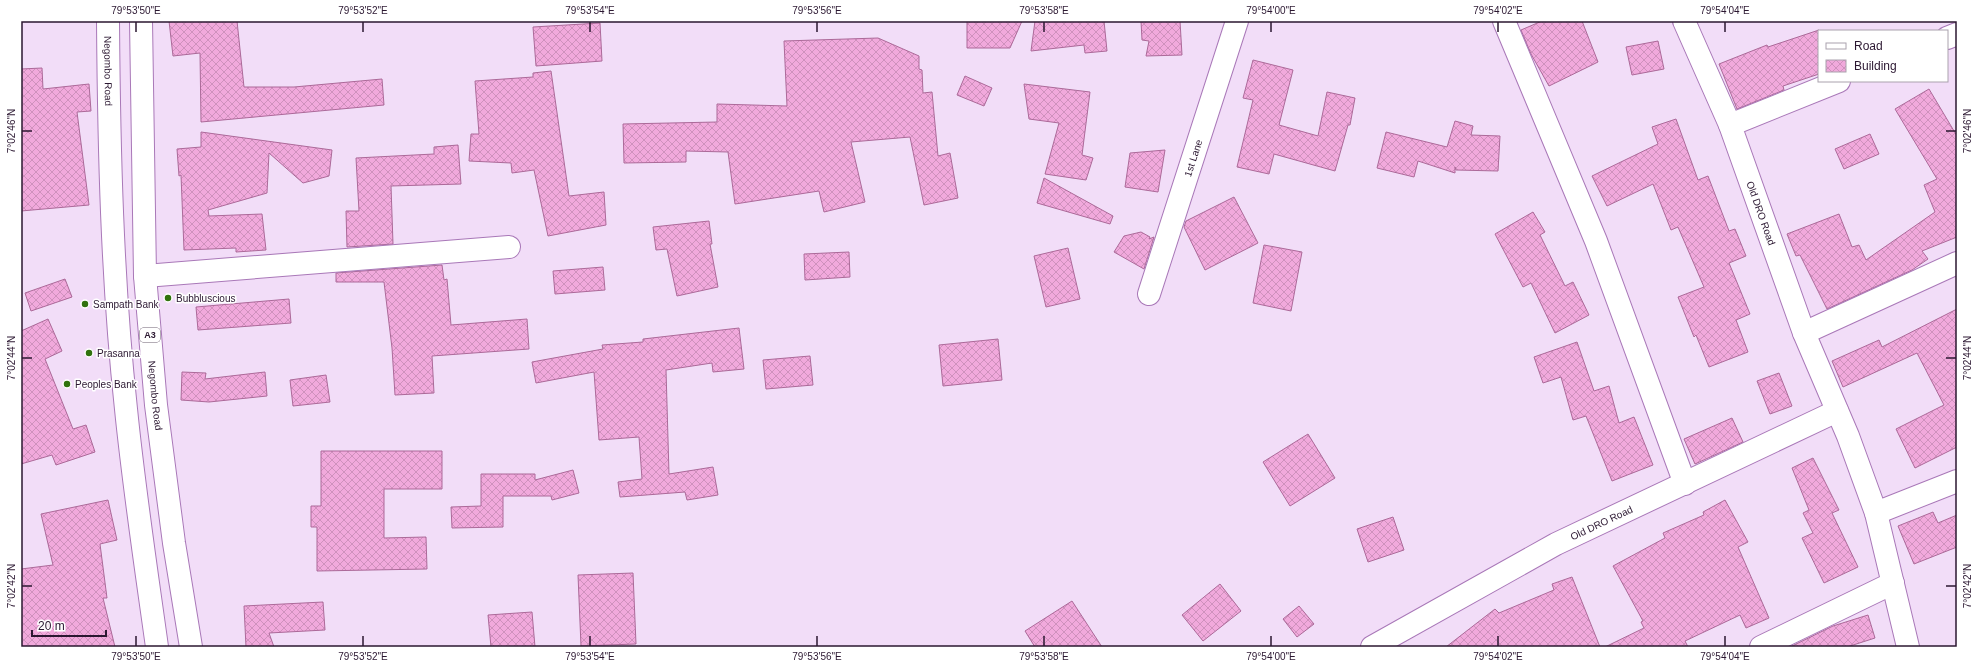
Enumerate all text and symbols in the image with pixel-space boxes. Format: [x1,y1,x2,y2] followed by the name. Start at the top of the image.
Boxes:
[111,5,161,16] text: 79°53'50"E
[338,5,388,16] text: 79°53'52"E
[565,5,615,16] text: 79°53'54"E
[792,5,842,16] text: 79°53'56"E
[1019,5,1069,16] text: 79°53'58"E
[1246,5,1296,16] text: 79°54'00"E
[1473,5,1523,16] text: 79°54'02"E
[1700,5,1750,16] text: 79°54'04"E
[1818,30,1948,82] legend
[103,36,115,106] street label: Negombo Road
[1854,39,1883,53] text: Road
[1854,59,1897,73] text: Building
[6,109,17,153] text: 7°02'46"N
[1962,109,1973,153] text: 7°02'46"N
[1182,138,1204,178] street label: 1st Lane
[1745,179,1778,247] street label: Old DRO Road
[163,293,173,303] marker: Bubbluscious
[176,293,235,304] place label: Bubbluscious
[80,299,90,309] marker: Sampath Bank
[93,299,160,310] place label: Sampath Bank
[140,328,160,342] road number: A3
[6,336,17,380] text: 7°02'44"N
[1962,336,1973,380] text: 7°02'44"N
[84,348,94,358] marker: Prasanna
[97,348,140,359] place label: Prasanna
[147,360,165,431] street label: Negombo Road
[62,379,72,389] marker: Peoples Bank
[75,379,138,390] place label: Peoples Bank
[1569,503,1634,542] street label: Old DRO Road
[6,564,17,608] text: 7°02'42"N
[1962,564,1973,608] text: 7°02'42"N
[32,612,106,638] scale bar
[38,619,65,633] text: 20 m
[111,651,161,662] text: 79°53'50"E
[338,651,388,662] text: 79°53'52"E
[565,651,615,662] text: 79°53'54"E
[792,651,842,662] text: 79°53'56"E
[1019,651,1069,662] text: 79°53'58"E
[1246,651,1296,662] text: 79°54'00"E
[1473,651,1523,662] text: 79°54'02"E
[1700,651,1750,662] text: 79°54'04"E

